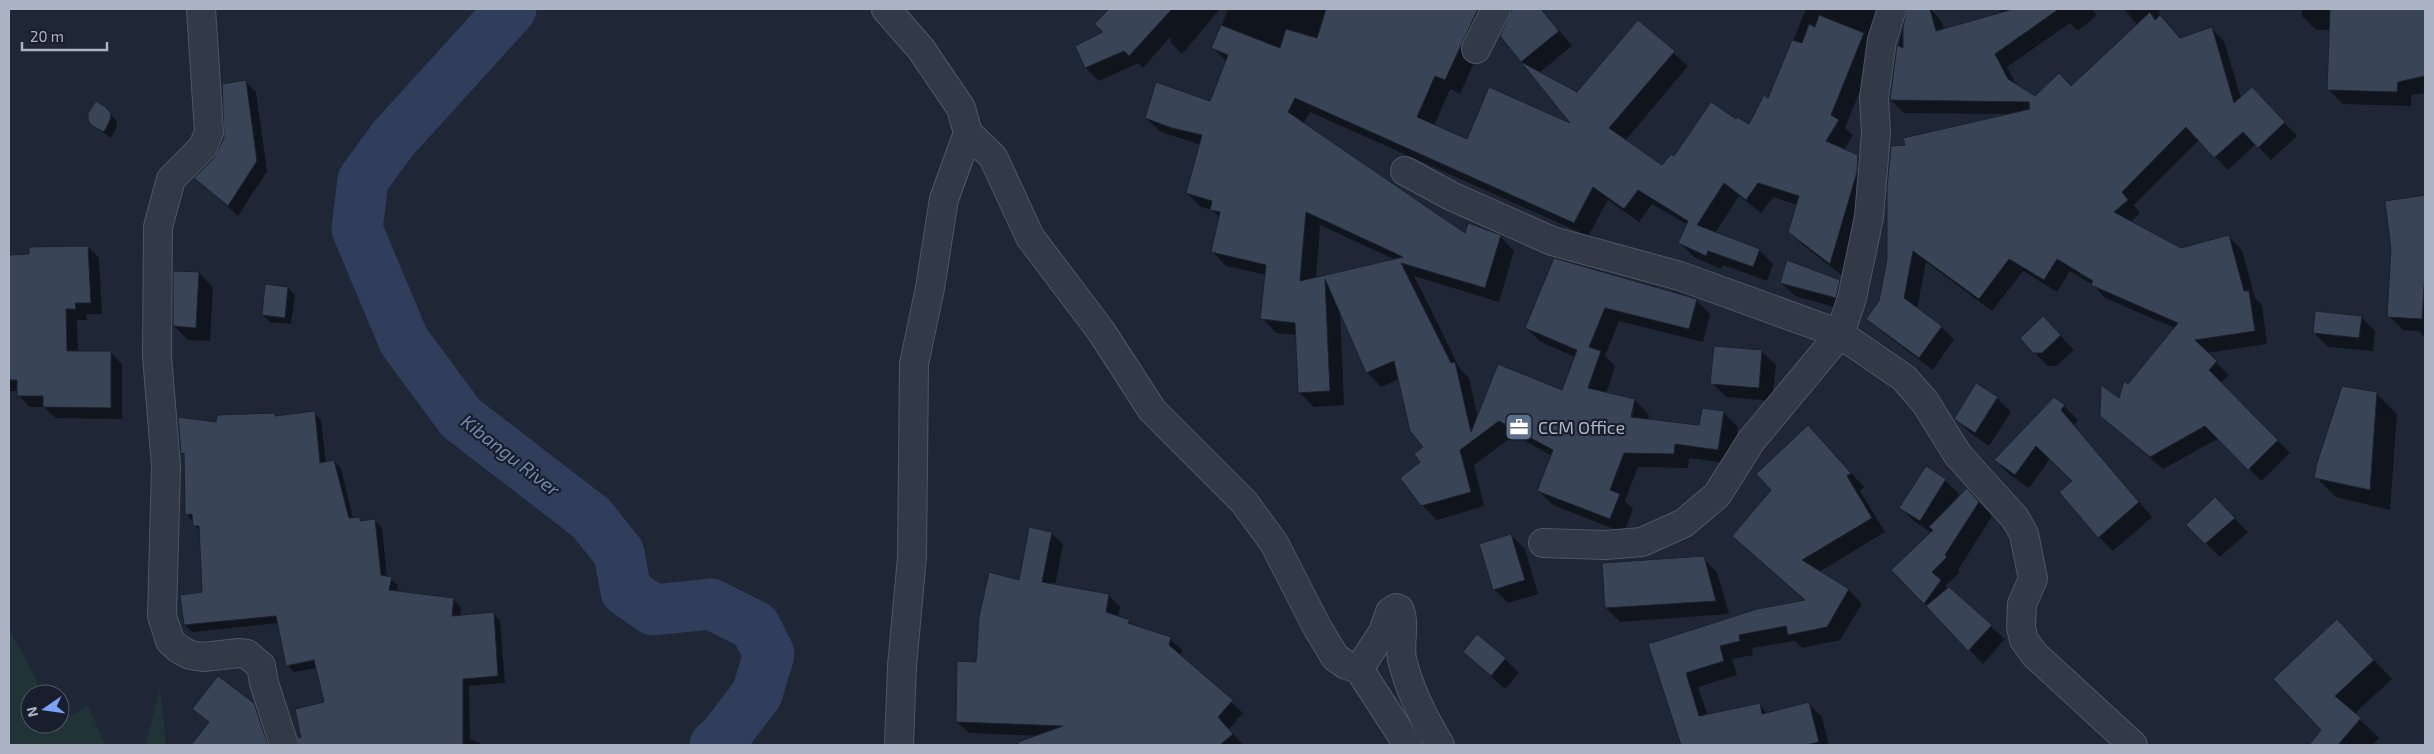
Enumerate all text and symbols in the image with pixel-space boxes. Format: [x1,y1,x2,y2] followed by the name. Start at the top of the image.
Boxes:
[22,20,108,52] scale bar
[30,27,64,45] text: 20 m
[457,409,565,501] water label: Kibangu River
[1504,412,1534,442] office icon: CCM Office
[1538,416,1625,438] place label: CCM Office
[20,684,70,734] north arrow
[22,705,41,719] text: N

